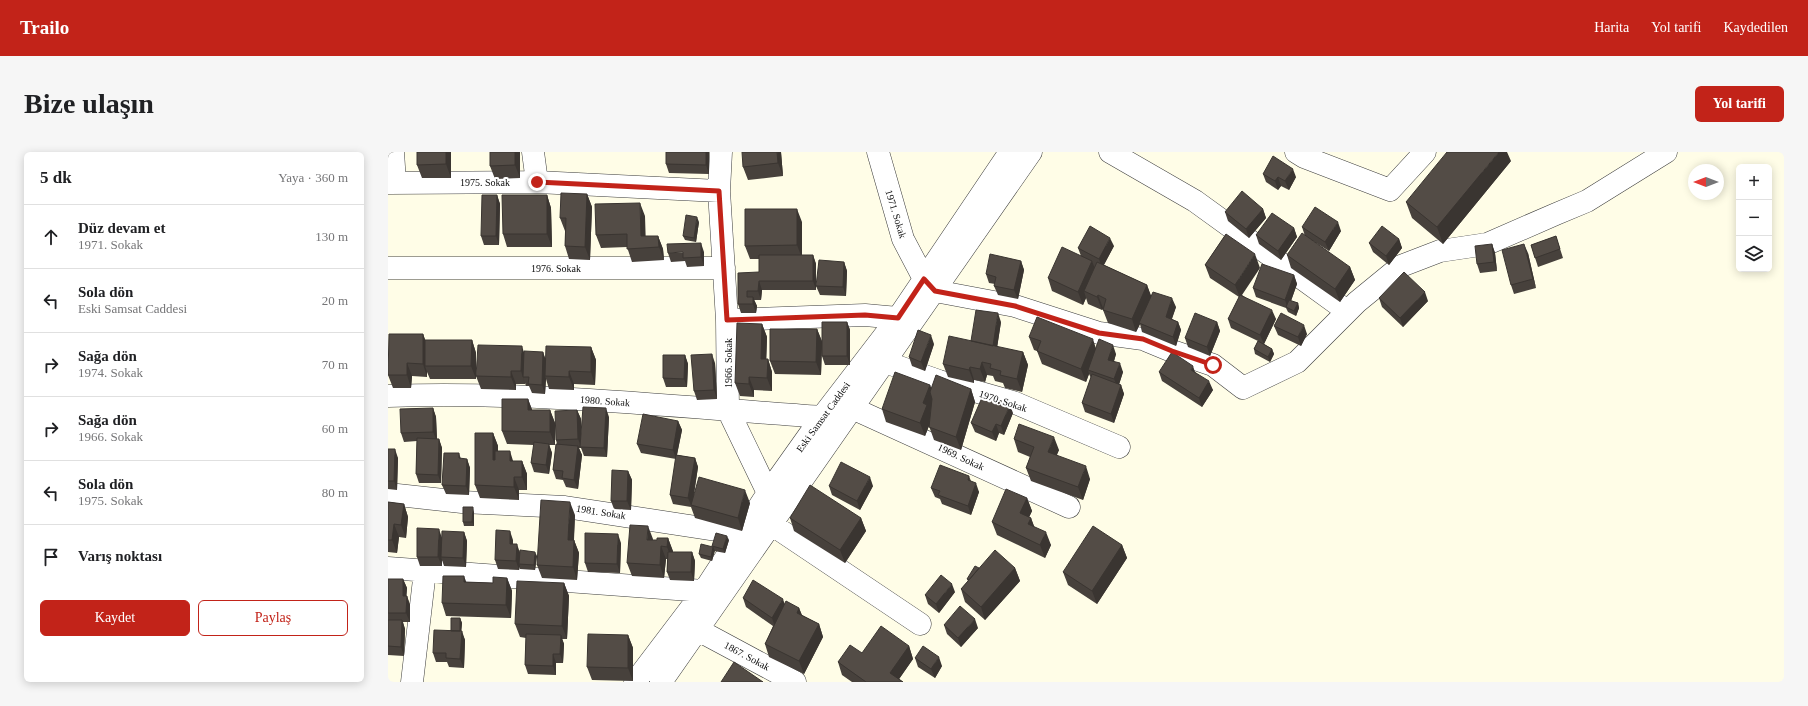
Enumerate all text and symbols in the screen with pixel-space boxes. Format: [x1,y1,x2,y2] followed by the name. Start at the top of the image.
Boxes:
[20,17,69,38] text: Trailo
[1594,20,1629,35] text: Harita
[1651,20,1701,35] text: Yol tarifi
[1723,20,1788,35] text: Kaydedilen
[1695,86,1784,122] button: Yol tarifi
[24,88,154,119] text: Bize ulaşın
[1688,164,1724,200] north arrow
[1736,164,1772,272] map controls
[1736,164,1772,200] button: +
[40,168,72,187] text: 5 dk
[278,170,348,185] text: Yaya · 360 m
[528,173,546,191] route end
[460,177,510,188] street label: 1975. Sokak
[883,188,909,240] street label: 1971. Sokak
[1736,200,1772,236] button: −
[78,220,165,236] text: Düz devam et
[40,226,62,248] icon: ahead
[315,229,348,244] text: 130 m
[1736,236,1772,272] button: layers
[78,237,143,252] text: 1971. Sokak
[531,263,581,274] street label: 1976. Sokak
[78,284,133,300] text: Sola dön
[40,290,62,312] icon: left
[322,293,348,308] text: 20 m
[78,301,187,316] text: Eski Samsat Caddesi
[723,338,734,388] street label: 1966. Sokak
[78,348,137,364] text: Sağa dön
[40,354,62,376] icon: right
[1204,356,1222,374] route start
[322,357,348,372] text: 70 m
[78,365,143,380] text: 1974. Sokak
[794,380,852,454] street label: Eski Samsat Caddesi
[978,388,1028,414] street label: 1970. Sokak
[580,394,630,408] street label: 1980. Sokak
[78,412,137,428] text: Sağa dön
[40,418,62,440] icon: right
[322,421,348,436] text: 60 m
[78,429,143,444] text: 1966. Sokak
[936,441,986,473] street label: 1969. Sokak
[78,476,133,492] text: Sola dön
[40,482,62,504] icon: left
[322,485,348,500] text: 80 m
[78,493,143,508] text: 1975. Sokak
[575,503,627,521] street label: 1981. Sokak
[40,546,62,568] icon: arrive
[78,548,162,564] text: Varış noktası
[40,600,190,636] button: Kaydet
[198,600,348,636] button: Paylaş
[722,639,772,673] street label: 1867. Sokak

